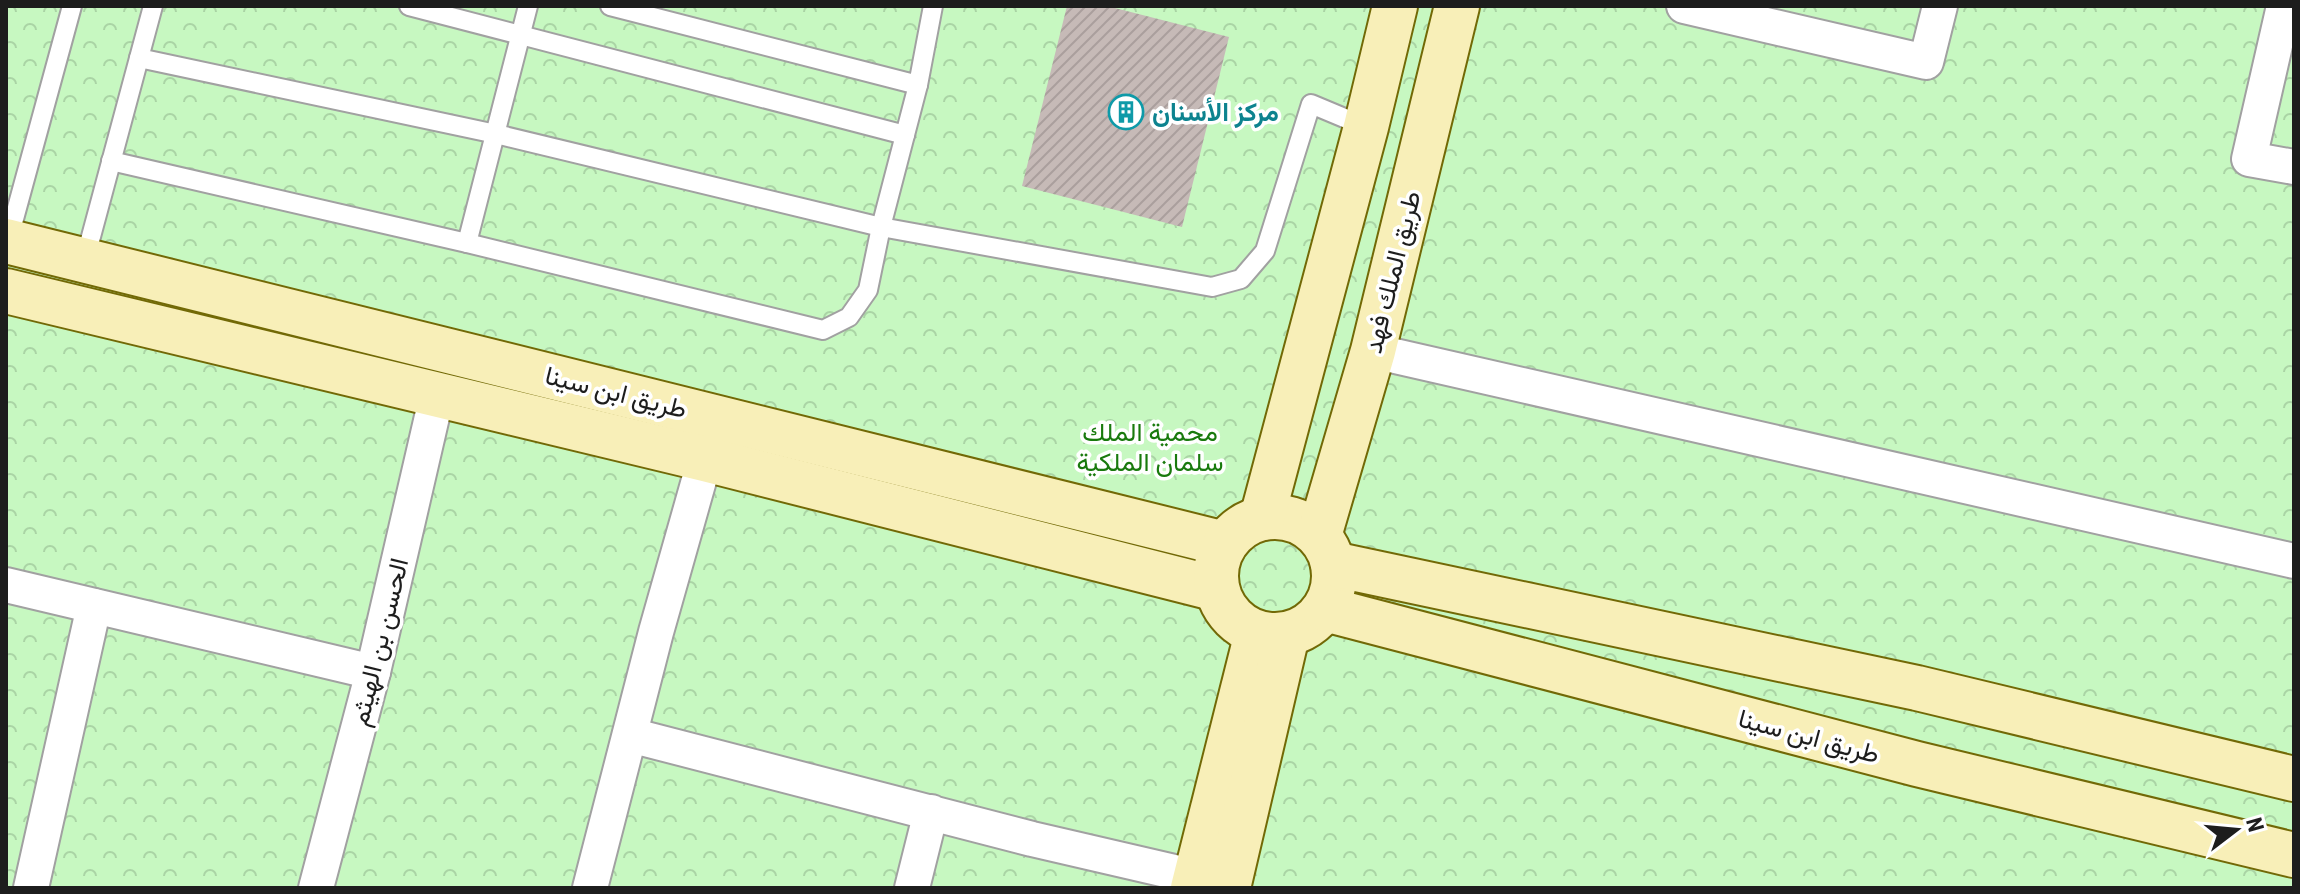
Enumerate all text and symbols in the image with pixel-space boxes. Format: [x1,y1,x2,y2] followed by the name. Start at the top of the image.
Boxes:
[1107,93,1145,131] building icon: مركز الأسنان
[1152,97,1279,128] place label: مركز الأسنان
[1357,188,1428,356] street label: طريق الملك فهد
[542,360,690,425] street label: طريق ابن سينا
[1077,417,1223,477] park label: محمية الملك سلمان الملكية
[344,555,416,730] street label: الحسن بن الهيثم
[1735,703,1883,770] street label: طريق ابن سينا
[2196,790,2276,870] north arrow
[2241,815,2269,835] text: N

